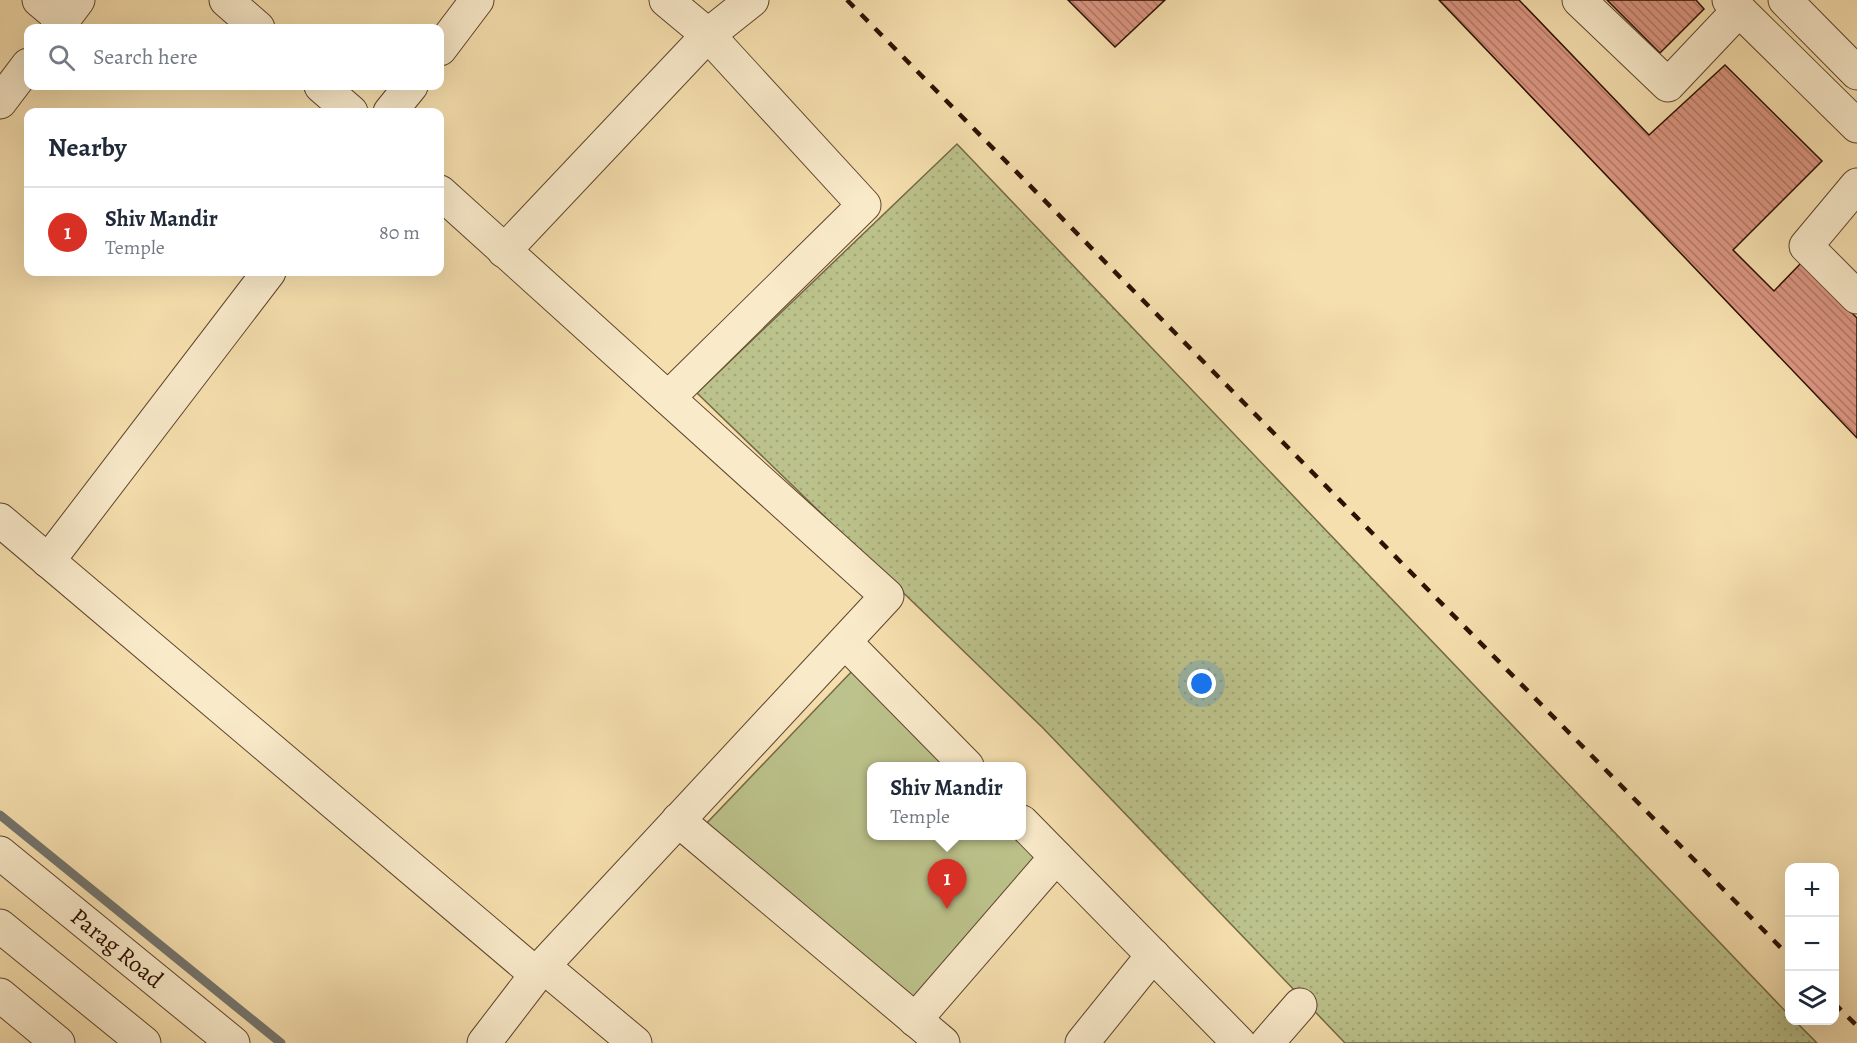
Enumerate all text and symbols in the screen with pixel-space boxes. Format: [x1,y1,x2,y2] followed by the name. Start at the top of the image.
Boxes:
[24,24,444,90] search box
[45,41,78,74] icon: search
[93,42,198,72] text: Search here
[48,130,127,165] text: Nearby
[105,204,218,234] text: Shiv Mandir
[64,219,71,246] text: 1
[379,219,420,246] text: 80 m
[105,234,165,261] text: Temple
[1187,669,1216,698] your location
[867,762,1026,840] popup
[890,773,1003,803] text: Shiv Mandir
[890,803,950,830] text: Temple
[928,860,966,909] pin: 1
[1785,863,1839,1025] map controls
[1785,863,1839,917] button: +
[64,901,170,995] street label: Parag Road
[1785,917,1839,971] button: −
[1785,971,1839,1025] button: layers

